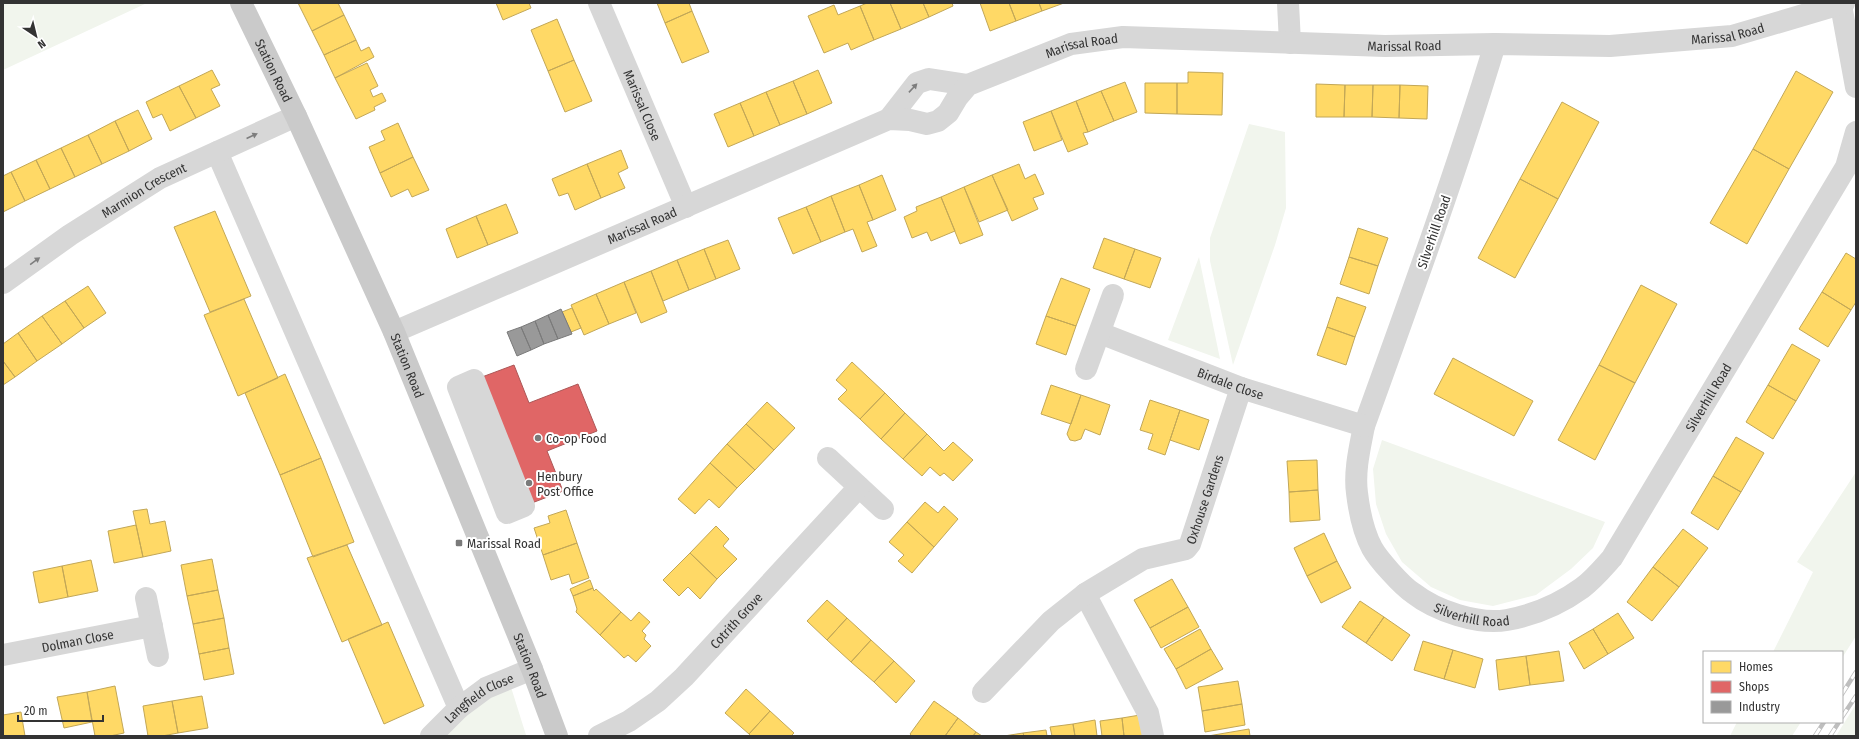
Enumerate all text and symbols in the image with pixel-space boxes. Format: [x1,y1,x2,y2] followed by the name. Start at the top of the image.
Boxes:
[16,16,56,56] north arrow
[1690,19,1766,47] street label: Marissal Road
[1043,30,1119,61] street label: Marissal Road
[252,36,296,104] street label: Station Road
[35,37,48,51] text: N
[1367,37,1442,54] street label: Marissal Road
[621,67,664,143] street label: Marissal Close
[908,83,917,93] one-way arrow
[247,133,258,139] one-way arrow
[99,159,189,221] street label: Marmion Crescent
[1414,193,1454,271] street label: Silverhill Road
[605,204,679,247] street label: Marissal Road
[29,257,40,265] one-way arrow
[388,331,428,400] street label: Station Road
[1682,360,1734,434] street label: Silverhill Road
[1195,364,1266,402] street label: Birdale Close
[546,431,607,446] place label: Co-op Food
[533,433,543,443] marker: Co-op Food
[1183,452,1226,546] street label: Oxhouse Gardens
[537,469,594,499] place label: Henbury Post Office
[524,478,534,488] marker: Henbury Post Office
[467,536,541,551] place label: Marissal Road
[454,538,464,548] marker: Marissal Road
[707,590,765,651] street label: Cotrith Grove
[1432,599,1511,629] street label: Silverhill Road
[40,626,115,655] street label: Dolman Close
[511,631,550,700] street label: Station Road
[1703,651,1843,723] legend
[1739,660,1773,674] text: Homes
[441,670,516,726] street label: Langfield Close
[1739,680,1769,694] text: Shops
[18,697,103,723] scale bar
[1739,700,1780,714] text: Industry
[24,704,48,718] text: 20 m

